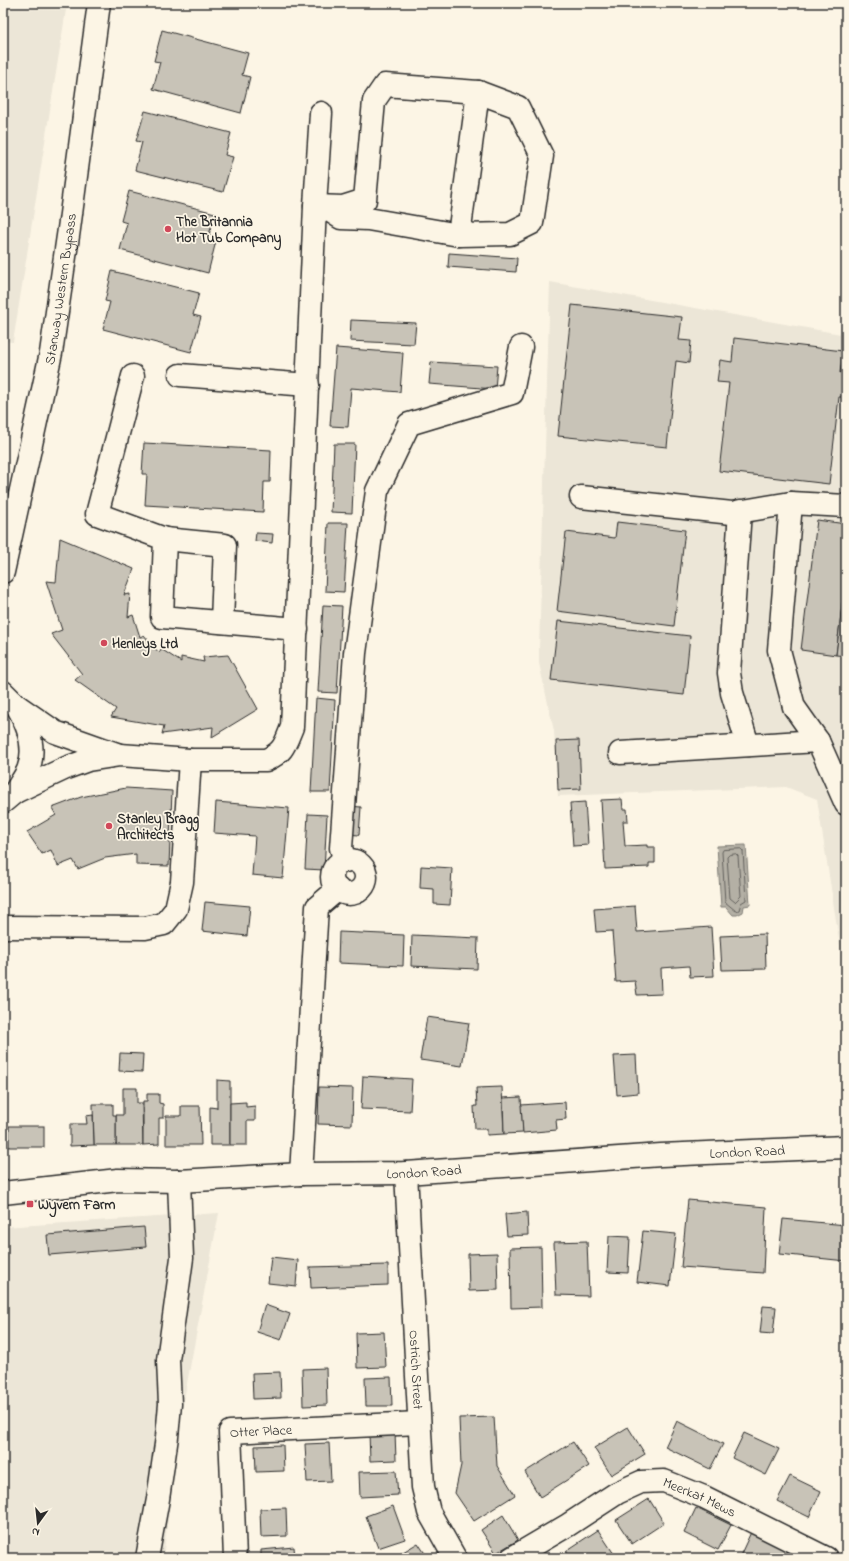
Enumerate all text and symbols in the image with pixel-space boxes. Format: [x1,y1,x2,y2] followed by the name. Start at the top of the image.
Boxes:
[40,212,83,367] street label: Stanway Western Bypass
[176,212,282,251] place label: The Britannia Hot Tub Company
[163,224,173,234] marker: The Britannia Hot Tub Company
[112,634,178,657] place label: Henleys Ltd
[99,638,109,648] marker: Henleys Ltd
[117,809,200,846] place label: Stanley Bragg Architects
[104,821,114,831] marker: Stanley Bragg Architects
[709,1141,786,1165] street label: London Road
[386,1160,463,1185] street label: London Road
[38,1195,115,1218] place label: Wyvern Farm
[25,1199,35,1209] marker: Wyvern Farm
[403,1329,428,1410] street label: Ostrich Street
[229,1420,293,1444] street label: Otter Place
[659,1473,740,1523] street label: Meerkat Mews
[18,1503,58,1543] north arrow
[30,1523,41,1540] text: N

